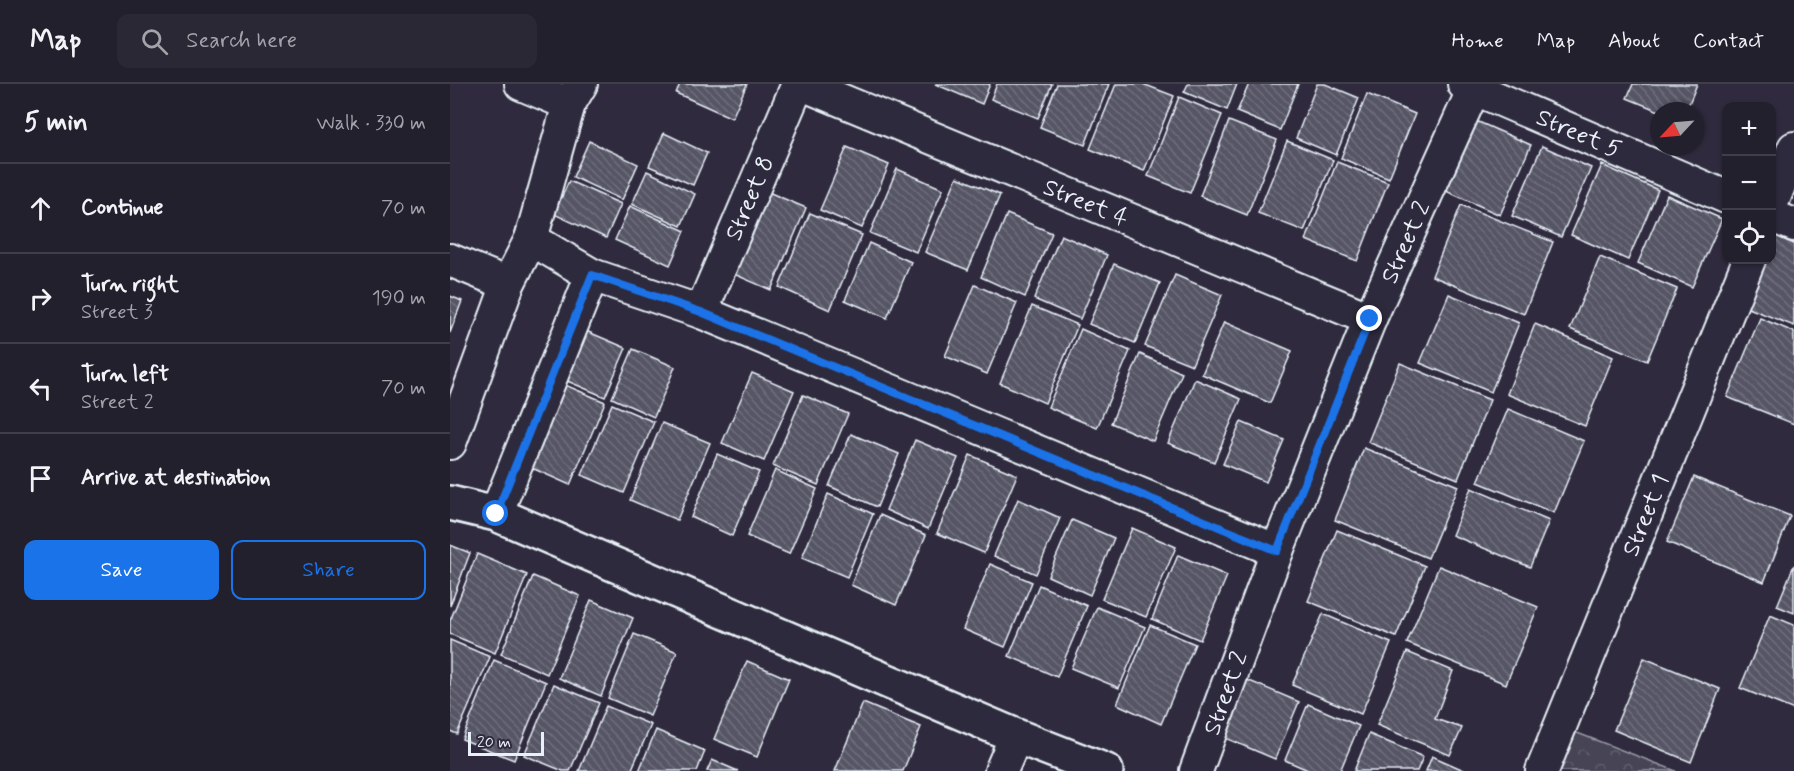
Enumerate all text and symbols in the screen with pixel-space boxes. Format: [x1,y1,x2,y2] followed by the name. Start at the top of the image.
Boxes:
[117,14,537,68] search box
[30,23,81,60] text: Map
[138,25,171,58] icon: search
[186,27,297,55] text: Search here
[1452,27,1504,55] text: Home
[1537,27,1575,55] text: Map
[1608,27,1660,55] text: About
[1693,27,1764,55] text: Contact
[1650,102,1704,156] north arrow
[1722,102,1776,264] map controls
[1722,102,1776,156] button: +
[1531,103,1626,166] street label: Street 5
[24,106,88,140] text: 5 min
[317,110,426,137] text: Walk · 330 m
[719,152,782,245] street label: Street 8
[1722,156,1776,210] button: −
[1038,172,1133,234] street label: Street 4
[24,192,57,225] icon: ahead
[81,194,163,222] text: Continue
[381,195,426,222] text: 70 m
[1375,196,1438,289] street label: Street 2
[1722,210,1776,264] button: locate
[81,271,179,299] text: Turn right
[24,282,57,315] icon: right
[372,285,426,312] text: 190 m
[81,299,153,326] text: Street 3
[1356,305,1382,331] route end
[81,361,169,389] text: Turn left
[24,372,57,405] icon: left
[381,375,426,402] text: 70 m
[81,389,153,416] text: Street 2
[24,462,57,495] icon: arrive
[81,464,271,492] text: Arrive at destination
[1616,470,1677,561] street label: Street 1
[482,500,508,526] route start
[24,540,219,600] button: Save
[231,540,426,600] button: Share
[1197,647,1256,740] street label: Street 2
[468,729,544,756] scale bar
[477,732,511,753] text: 20 m

